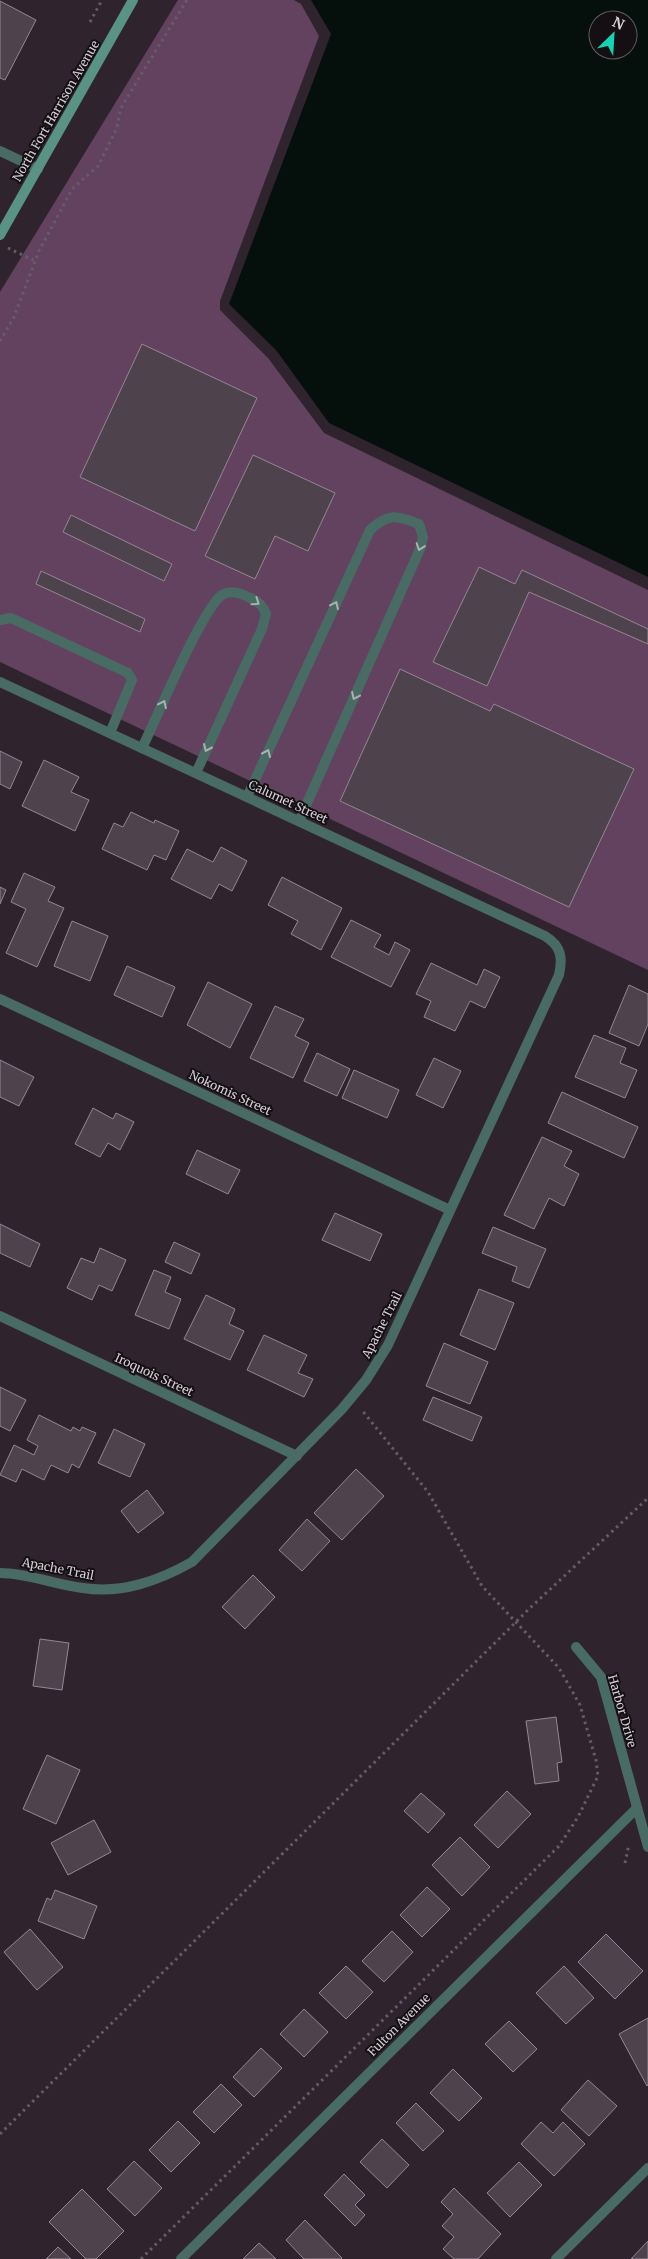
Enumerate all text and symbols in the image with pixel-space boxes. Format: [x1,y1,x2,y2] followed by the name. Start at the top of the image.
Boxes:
[588,10,638,60] north arrow
[610,13,627,34] text: N
[9,38,102,184] street label: North Fort Harrison Avenue
[416,542,426,551] one-way arrow
[250,596,260,605] one-way arrow
[329,601,339,610] one-way arrow
[350,691,361,700] one-way arrow
[157,700,168,709] one-way arrow
[203,743,214,752] one-way arrow
[261,749,271,758] one-way arrow
[246,777,330,827] street label: Calumet Street
[187,1067,274,1118] street label: Nokomis Street
[358,1289,405,1362] street label: Apache Trail
[112,1350,196,1399] street label: Iroquois Street
[20,1554,96,1583] street label: Apache Trail
[605,1673,640,1749] street label: Harbor Drive
[364,1990,433,2059] street label: Fulton Avenue

